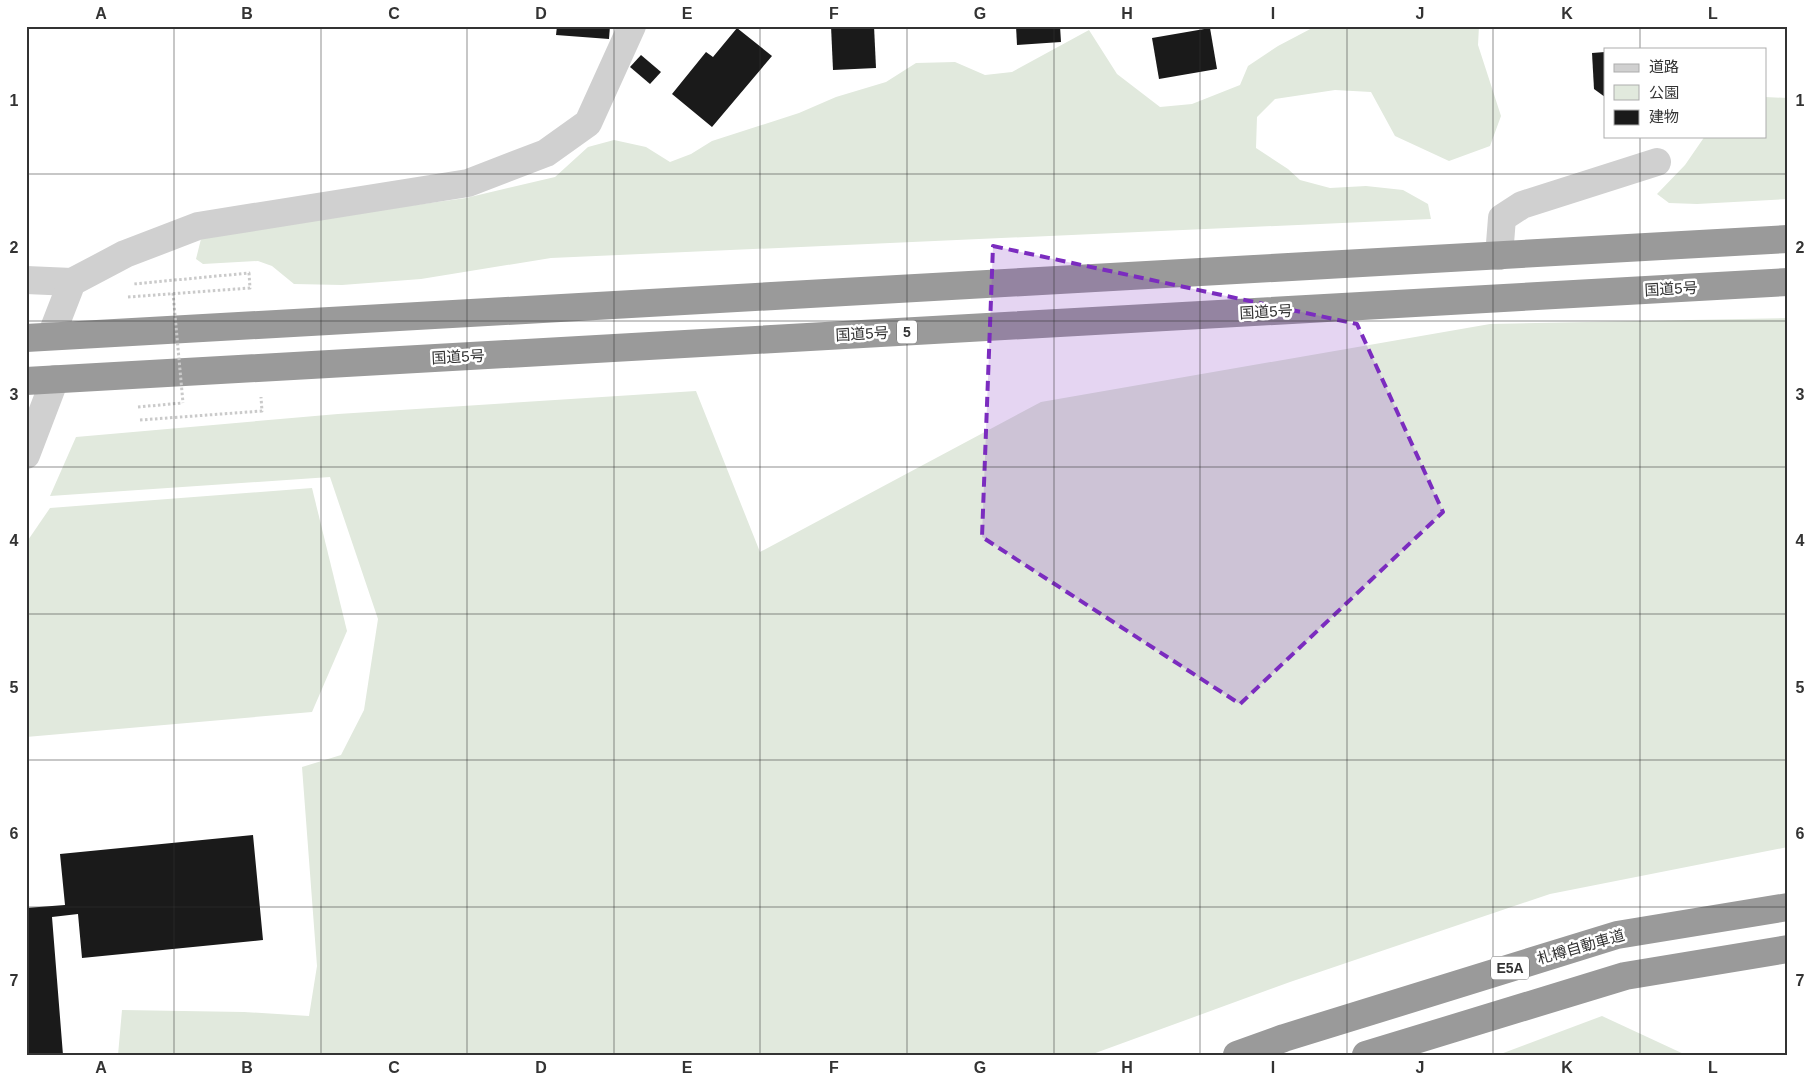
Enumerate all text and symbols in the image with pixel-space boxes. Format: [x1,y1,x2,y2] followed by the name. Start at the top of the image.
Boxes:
[95,5,107,22] text: A
[241,5,253,22] text: B
[388,5,400,22] text: C
[535,5,547,22] text: D
[682,5,693,22] text: E
[829,5,839,22] text: F
[974,5,986,22] text: G
[1121,5,1133,22] text: H
[1271,5,1275,22] text: I
[1416,5,1424,22] text: J
[1561,5,1573,22] text: K
[1708,5,1718,22] text: L
[1604,48,1766,138] legend
[1649,58,1679,75] text: 道路
[1649,84,1679,101] text: 公園
[10,92,19,109] text: 1
[1796,92,1805,109] text: 1
[1649,108,1679,125] text: 建物
[10,239,19,256] text: 2
[1796,239,1805,256] text: 2
[1644,279,1698,298] street label: 国道5号
[1239,302,1293,321] street label: 国道5号
[897,321,917,344] road number: 5
[835,324,889,343] street label: 国道5号
[431,347,485,366] street label: 国道5号
[10,386,19,403] text: 3
[1796,386,1805,403] text: 3
[10,532,19,549] text: 4
[1796,532,1805,549] text: 4
[10,679,19,696] text: 5
[1796,679,1805,696] text: 5
[10,825,19,842] text: 6
[1796,825,1805,842] text: 6
[1535,926,1626,967] street label: 札樽自動車道
[1491,956,1529,980] road number: E5A
[10,972,19,989] text: 7
[1796,972,1805,989] text: 7
[95,1059,107,1076] text: A
[241,1059,253,1076] text: B
[388,1059,400,1076] text: C
[535,1059,547,1076] text: D
[682,1059,693,1076] text: E
[829,1059,839,1076] text: F
[974,1059,986,1076] text: G
[1121,1059,1133,1076] text: H
[1271,1059,1275,1076] text: I
[1416,1059,1424,1076] text: J
[1561,1059,1573,1076] text: K
[1708,1059,1718,1076] text: L

